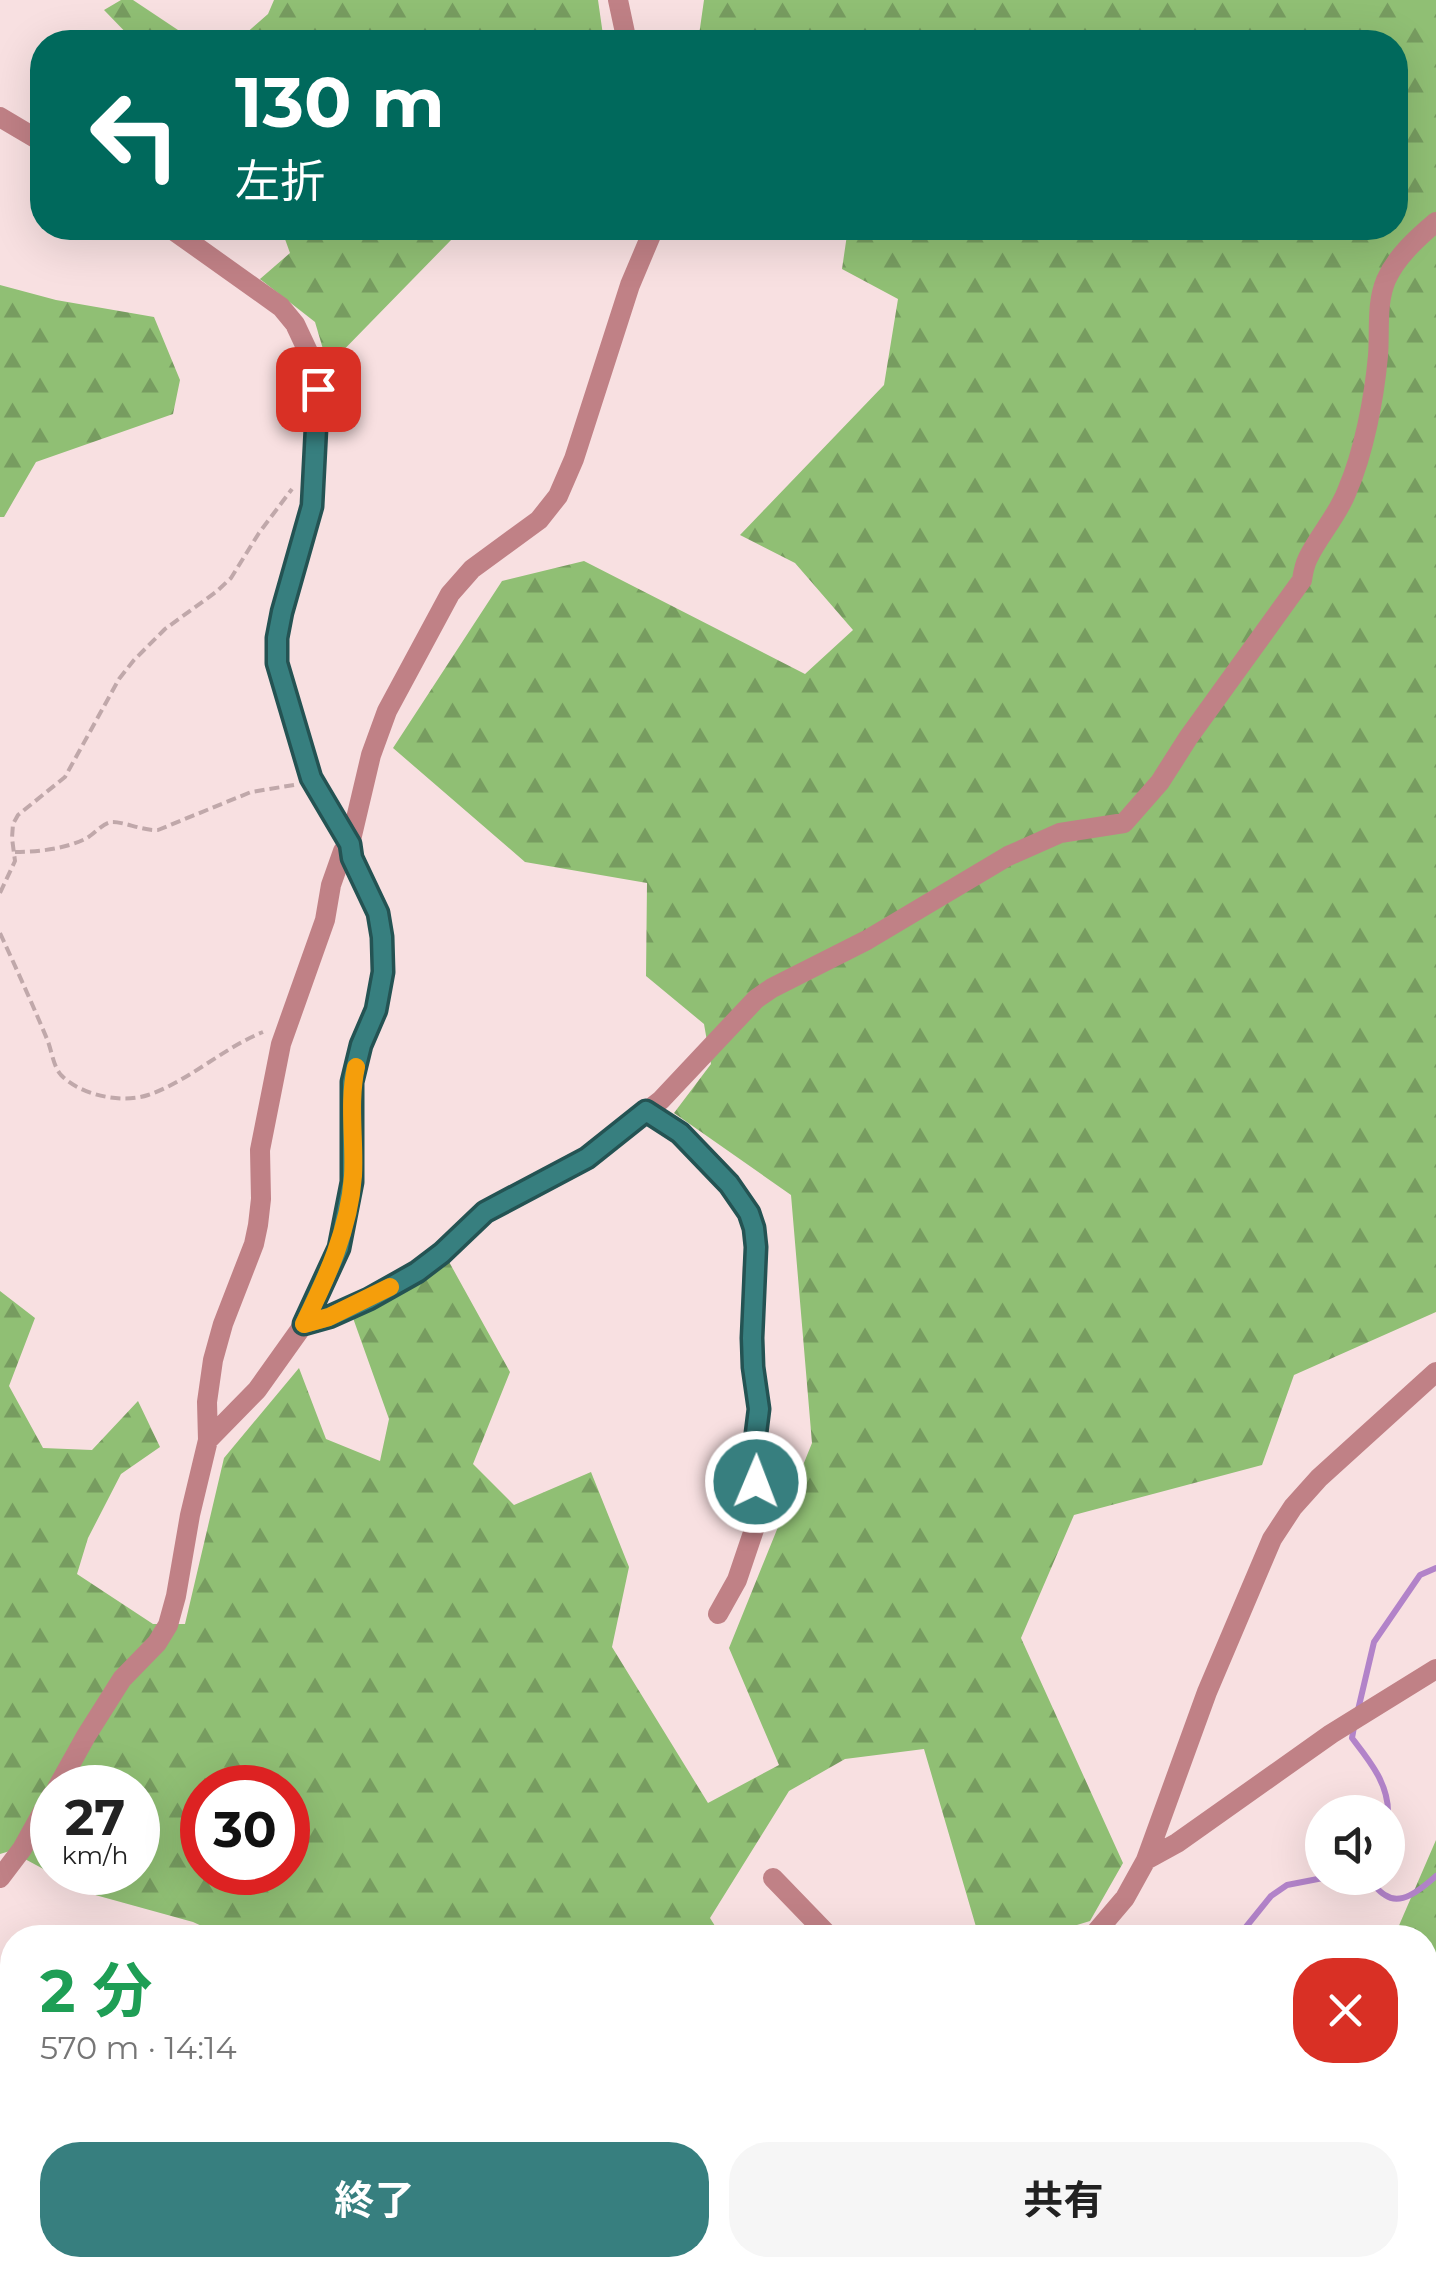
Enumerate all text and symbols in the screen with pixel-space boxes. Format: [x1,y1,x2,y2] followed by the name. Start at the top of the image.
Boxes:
[235,59,445,145] text: 130 m
[70,70,200,200] icon: left
[235,153,325,208] text: 左折
[276,347,361,432] pin
[291,362,346,417] icon: arrive
[704,1430,808,1534] position arrow
[180,1765,310,1895] speed limit sign: 30
[65,1787,125,1848] text: 27
[1305,1795,1405,1895] map controls
[1305,1795,1405,1895] button: sound
[62,1840,128,1870] text: km/h
[40,1954,152,2027] text: 2 分
[1293,1958,1398,2063] button: close
[40,2028,237,2067] text: 570 m · 14:14
[40,2142,709,2257] button: 終了
[729,2142,1398,2257] button: 共有

